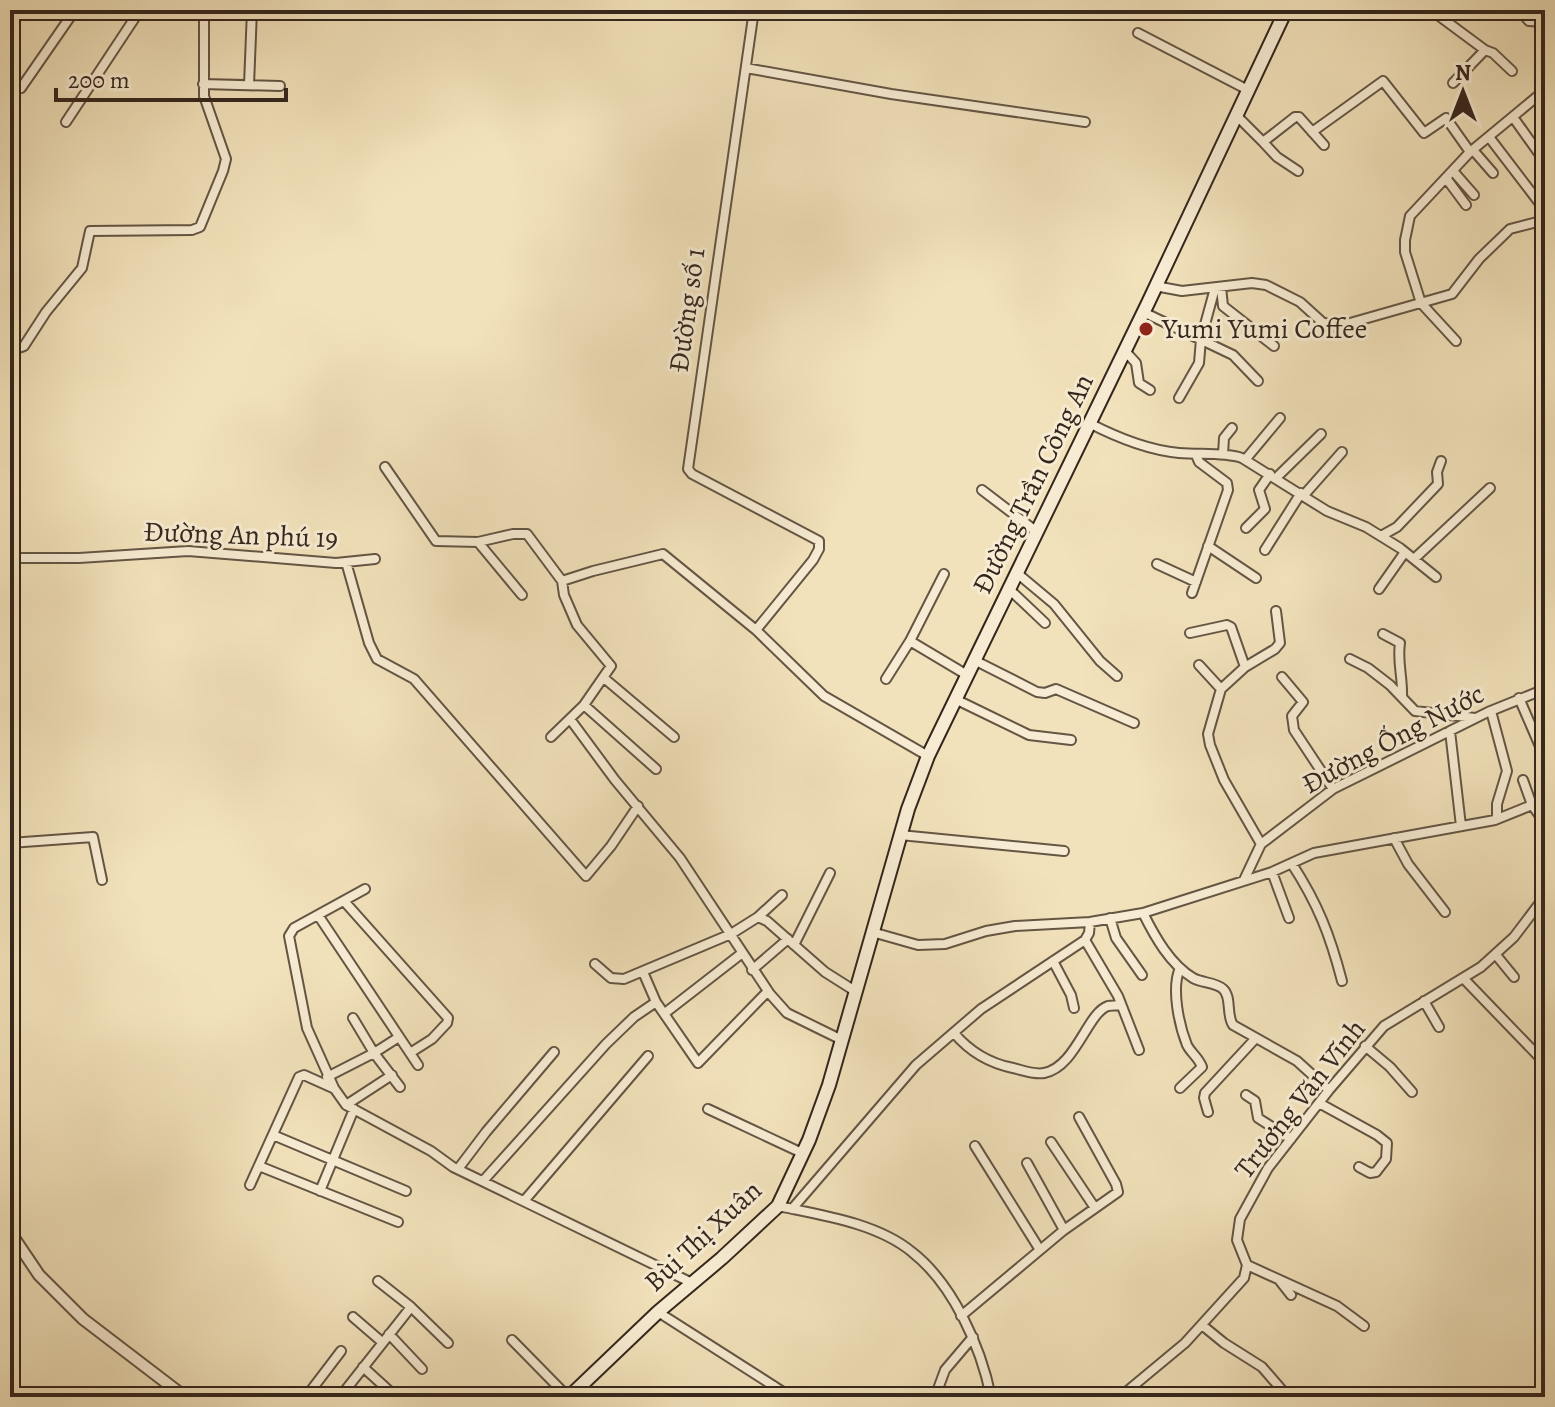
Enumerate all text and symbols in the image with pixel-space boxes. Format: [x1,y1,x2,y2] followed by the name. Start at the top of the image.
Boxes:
[56,52,286,102] scale bar
[1423,52,1503,132] north arrow
[1455,58,1471,88] text: N
[68,64,130,96] text: 200 m
[659,245,715,375] street label: Đường số 1
[1161,310,1367,348] place label: Yumi Yumi Coffee
[1137,320,1155,338] marker: Yumi Yumi Coffee
[963,368,1103,600] street label: Đường Trần Công An
[143,513,339,557] street label: Đường An phú 19
[1295,675,1491,803] street label: Đường Ống Nước
[1226,1011,1374,1187] street label: Trương Văn Vĩnh
[636,1172,770,1300] street label: Bùi Thị Xuân

